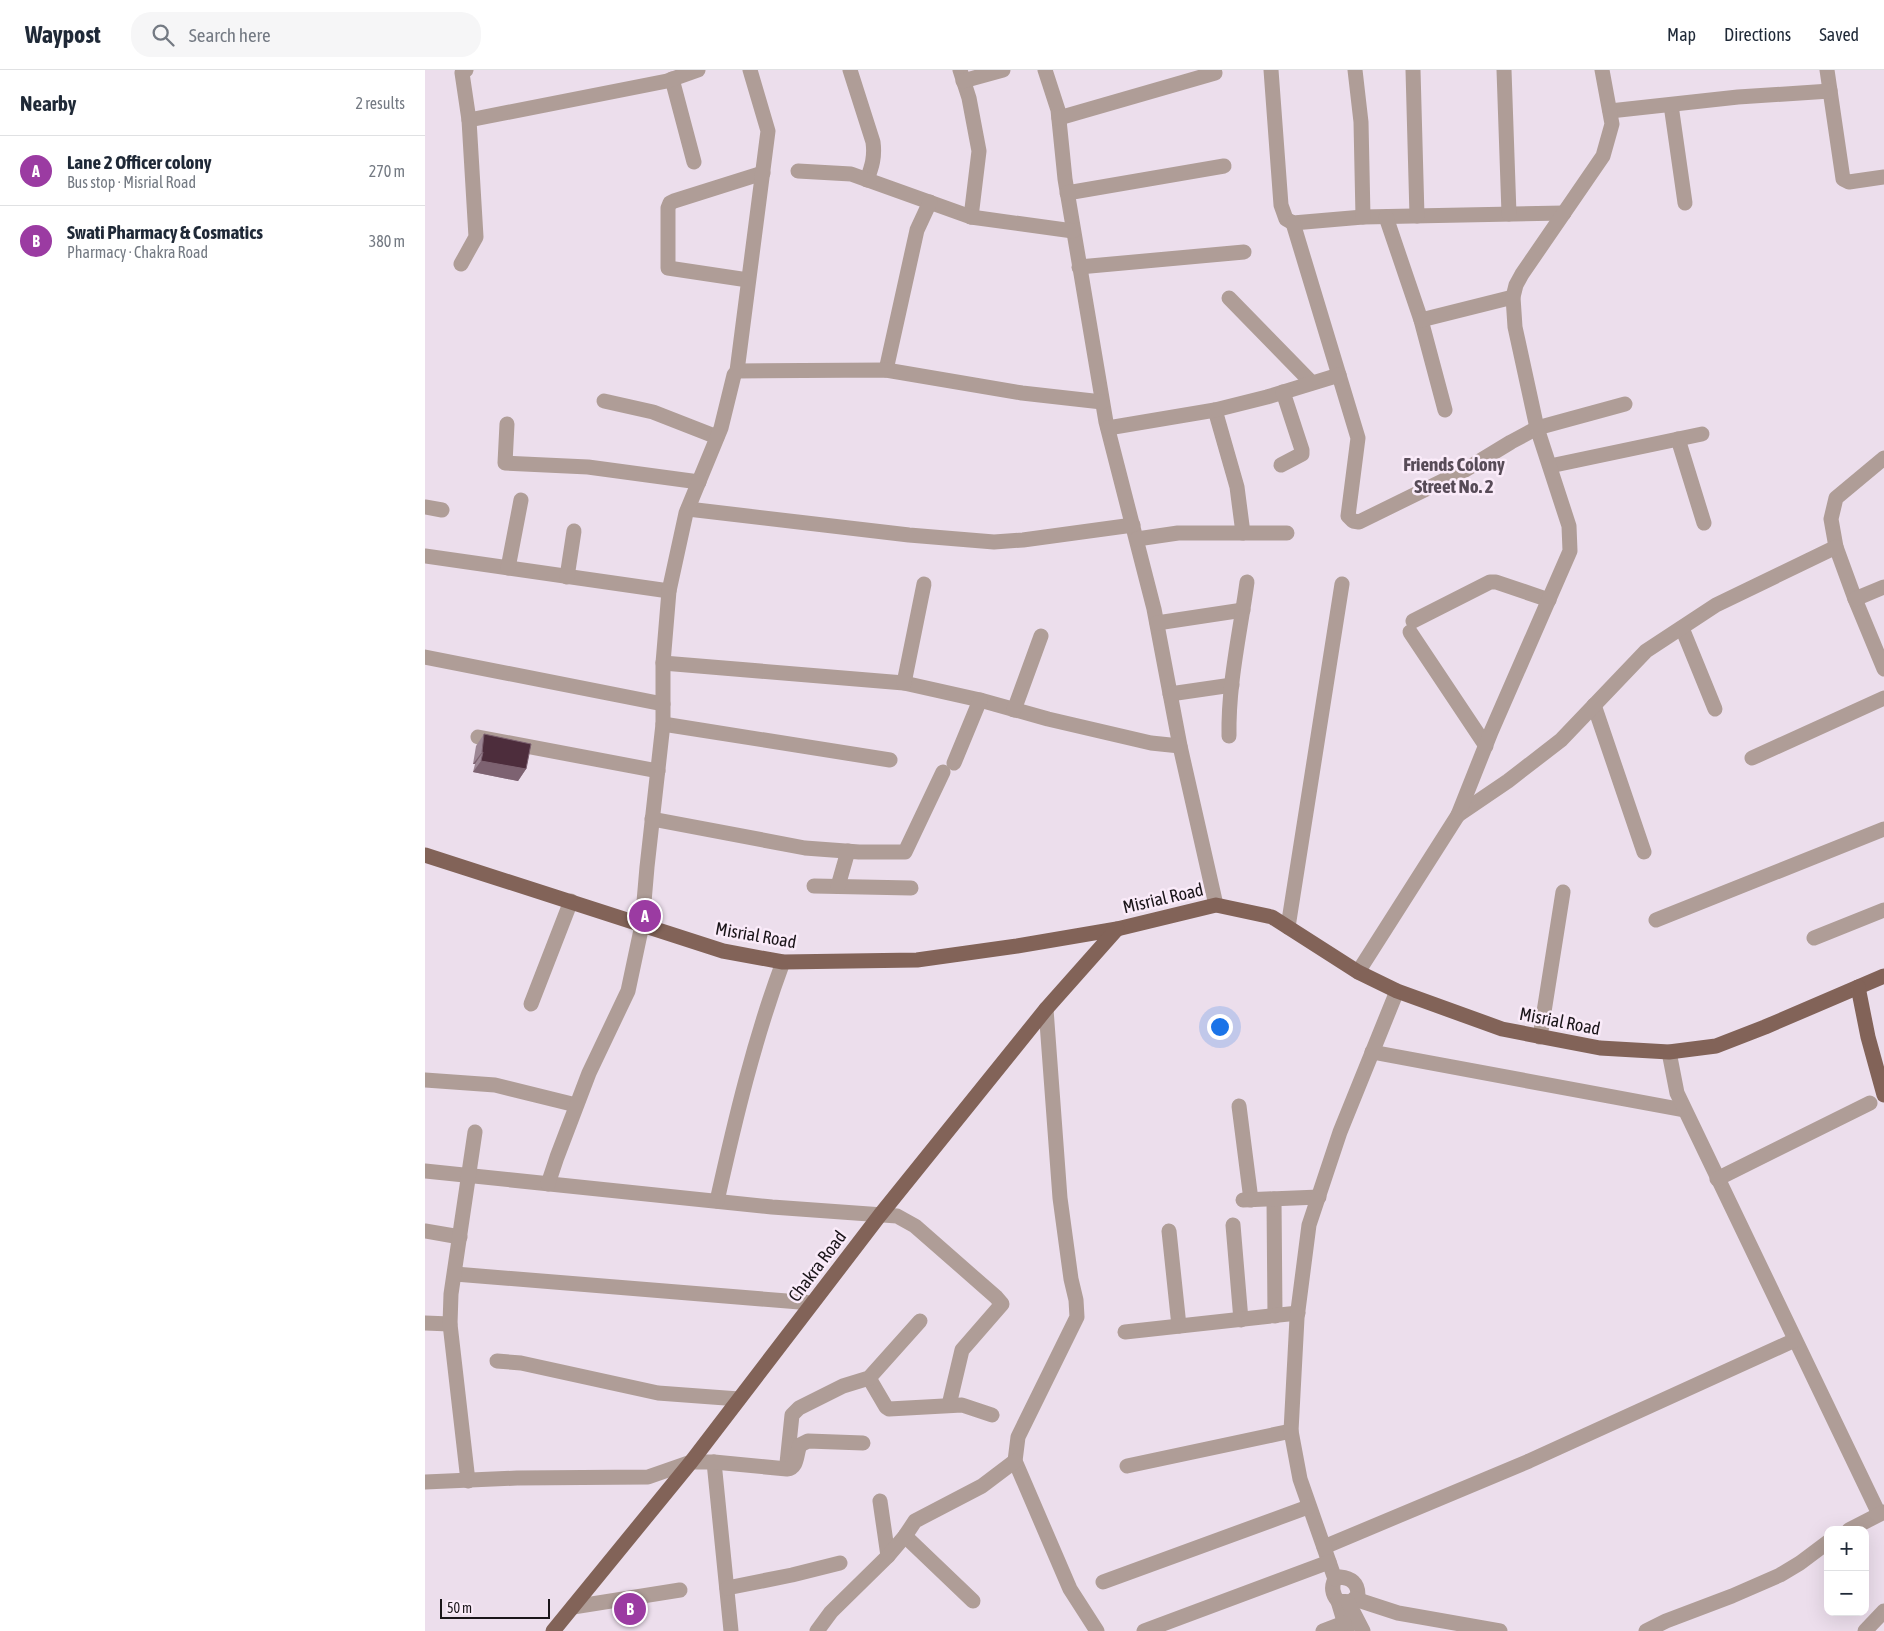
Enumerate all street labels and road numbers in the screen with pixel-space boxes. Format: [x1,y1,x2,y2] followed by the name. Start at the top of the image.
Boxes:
[1121,879,1205,917] street label: Misrial Road
[714,918,798,952] street label: Misrial Road
[1518,1003,1602,1039] street label: Misrial Road
[784,1226,850,1306] street label: Chakra Road

